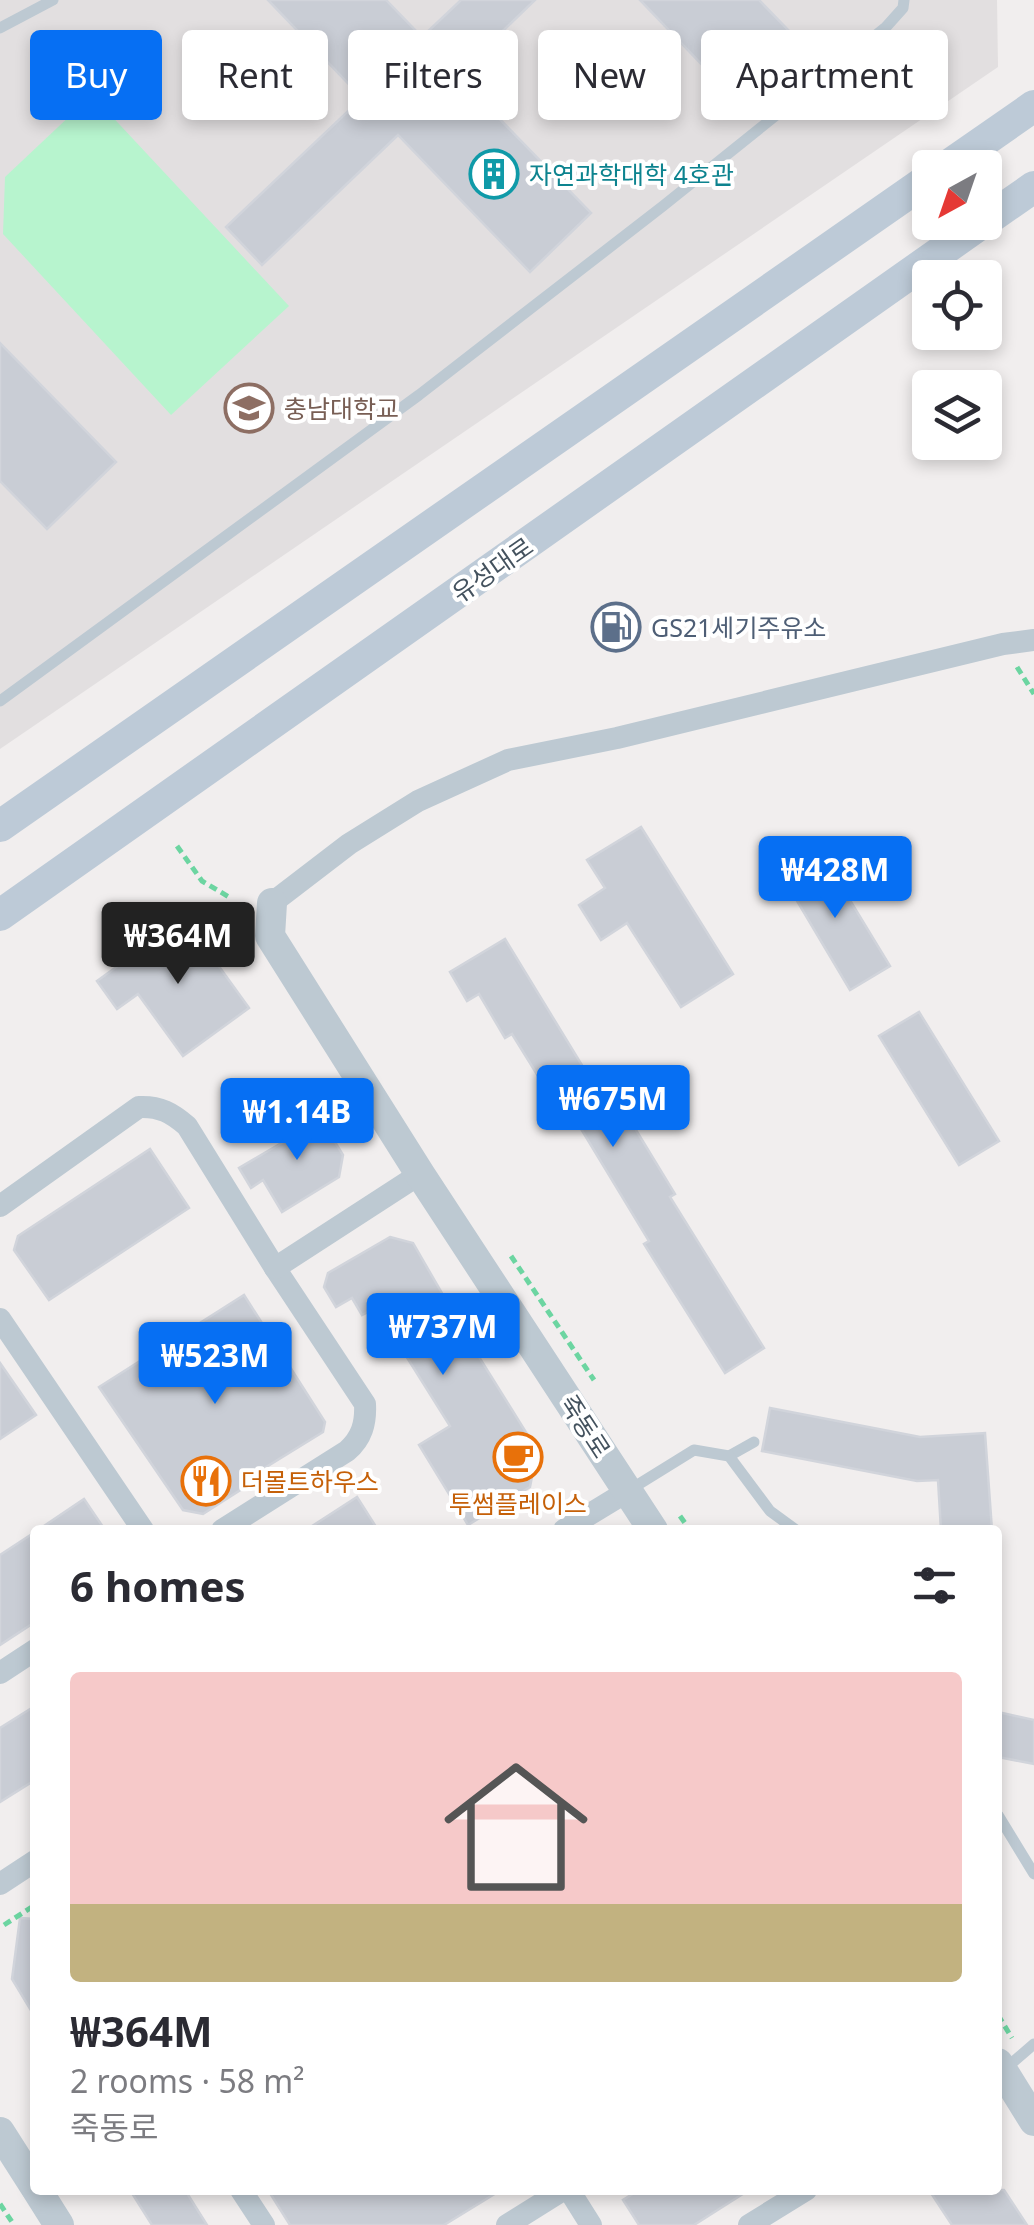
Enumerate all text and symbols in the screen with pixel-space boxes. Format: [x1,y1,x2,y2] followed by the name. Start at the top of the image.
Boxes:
[30,30,162,120] chip: Buy
[182,30,328,120] chip: Rent
[348,30,518,120] chip: Filters
[538,30,681,120] chip: New
[701,30,948,120] chip: Apartment
[468,148,520,200] building icon: 자연과학대학 4호관
[912,150,1002,240] north arrow
[912,150,1002,460] map controls
[529,157,734,191] place label: 자연과학대학 4호관
[912,260,1002,350] button: locate
[912,370,1002,460] button: layers
[223,382,275,434] school or university icon: 충남대학교
[284,391,399,425] place label: 충남대학교
[445,529,539,609] street label: 유성대로
[590,601,642,653] fuel station icon: GS21세기주유소
[651,610,827,644] place label: GS21세기주유소
[765,836,905,921] pin: ₩428M
[781,847,889,890] text: ₩428M
[108,902,248,987] pin: ₩364M
[124,913,232,956] text: ₩364M
[543,1065,683,1150] pin: ₩675M
[559,1076,667,1119] text: ₩675M
[216,1078,378,1163] pin: ₩1.14B
[243,1089,351,1132] text: ₩1.14B
[373,1293,513,1378] pin: ₩737M
[389,1304,497,1347] text: ₩737M
[145,1322,285,1407] pin: ₩523M
[161,1333,269,1376] text: ₩523M
[553,1388,619,1464] street label: 죽동로
[492,1431,544,1483] cafe icon: 투썸플레이스
[180,1455,232,1507] restaurant icon: 더몰트하우스
[241,1464,379,1498] place label: 더몰트하우스
[449,1486,587,1520] place label: 투썸플레이스
[70,1557,246,1614] text: 6 homes
[907,1558,962,1613] icon: filters
[426,1737,606,1917] icon: home
[70,2002,213,2059] text: ₩364M
[70,2059,304,2102] text: 2 rooms · 58 m²
[70,2105,158,2148] text: 죽동로

